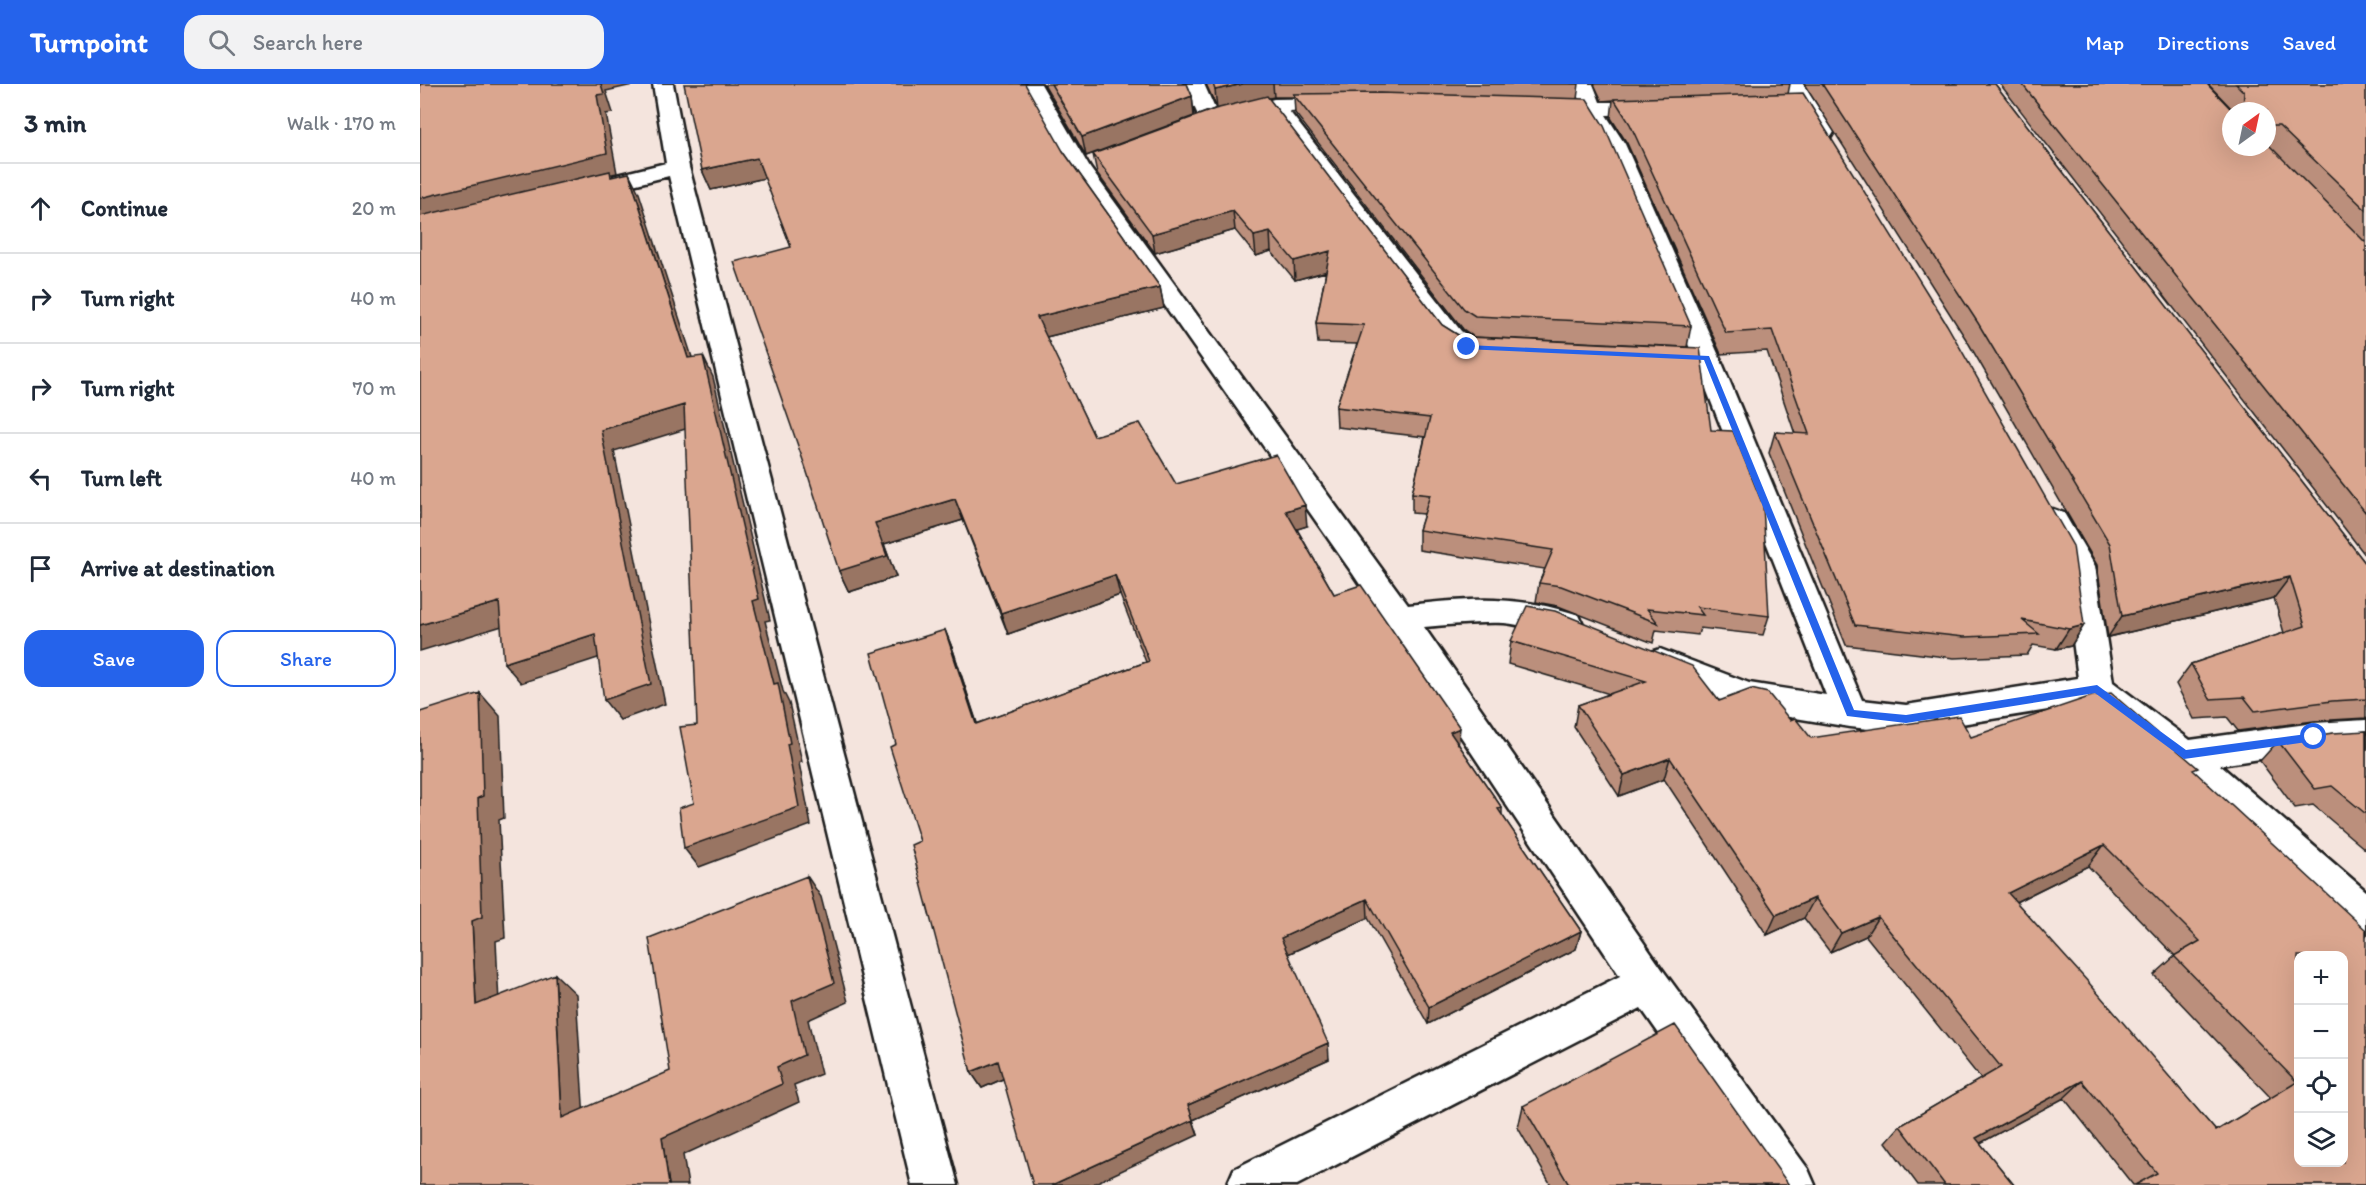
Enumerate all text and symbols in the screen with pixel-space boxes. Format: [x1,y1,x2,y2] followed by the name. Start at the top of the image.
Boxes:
[184,15,604,69] search box
[30,25,148,59] text: Turnpoint
[205,26,238,59] icon: search
[253,29,363,56] text: Search here
[2086,30,2124,55] text: Map
[2157,30,2249,55] text: Directions
[2282,30,2336,55] text: Saved
[2222,102,2276,156] north arrow
[24,107,86,139] text: 3 min
[287,111,396,135] text: Walk · 170 m
[24,192,57,225] icon: ahead
[81,195,168,222] text: Continue
[352,196,396,220] text: 20 m
[24,282,57,315] icon: right
[81,285,175,312] text: Turn right
[350,286,396,310] text: 40 m
[1453,333,1479,359] route end
[24,372,57,405] icon: right
[81,375,175,402] text: Turn right
[352,376,396,400] text: 70 m
[24,462,57,495] icon: left
[81,465,162,492] text: Turn left
[350,466,396,490] text: 40 m
[24,552,57,585] icon: arrive
[81,555,275,582] text: Arrive at destination
[24,630,204,687] button: Save
[216,630,396,687] button: Share
[2300,723,2326,749] route start
[2294,951,2348,1167] map controls
[2294,951,2348,1005] button: +
[2294,1005,2348,1059] button: −
[2294,1059,2348,1113] button: locate
[2294,1113,2348,1167] button: layers

